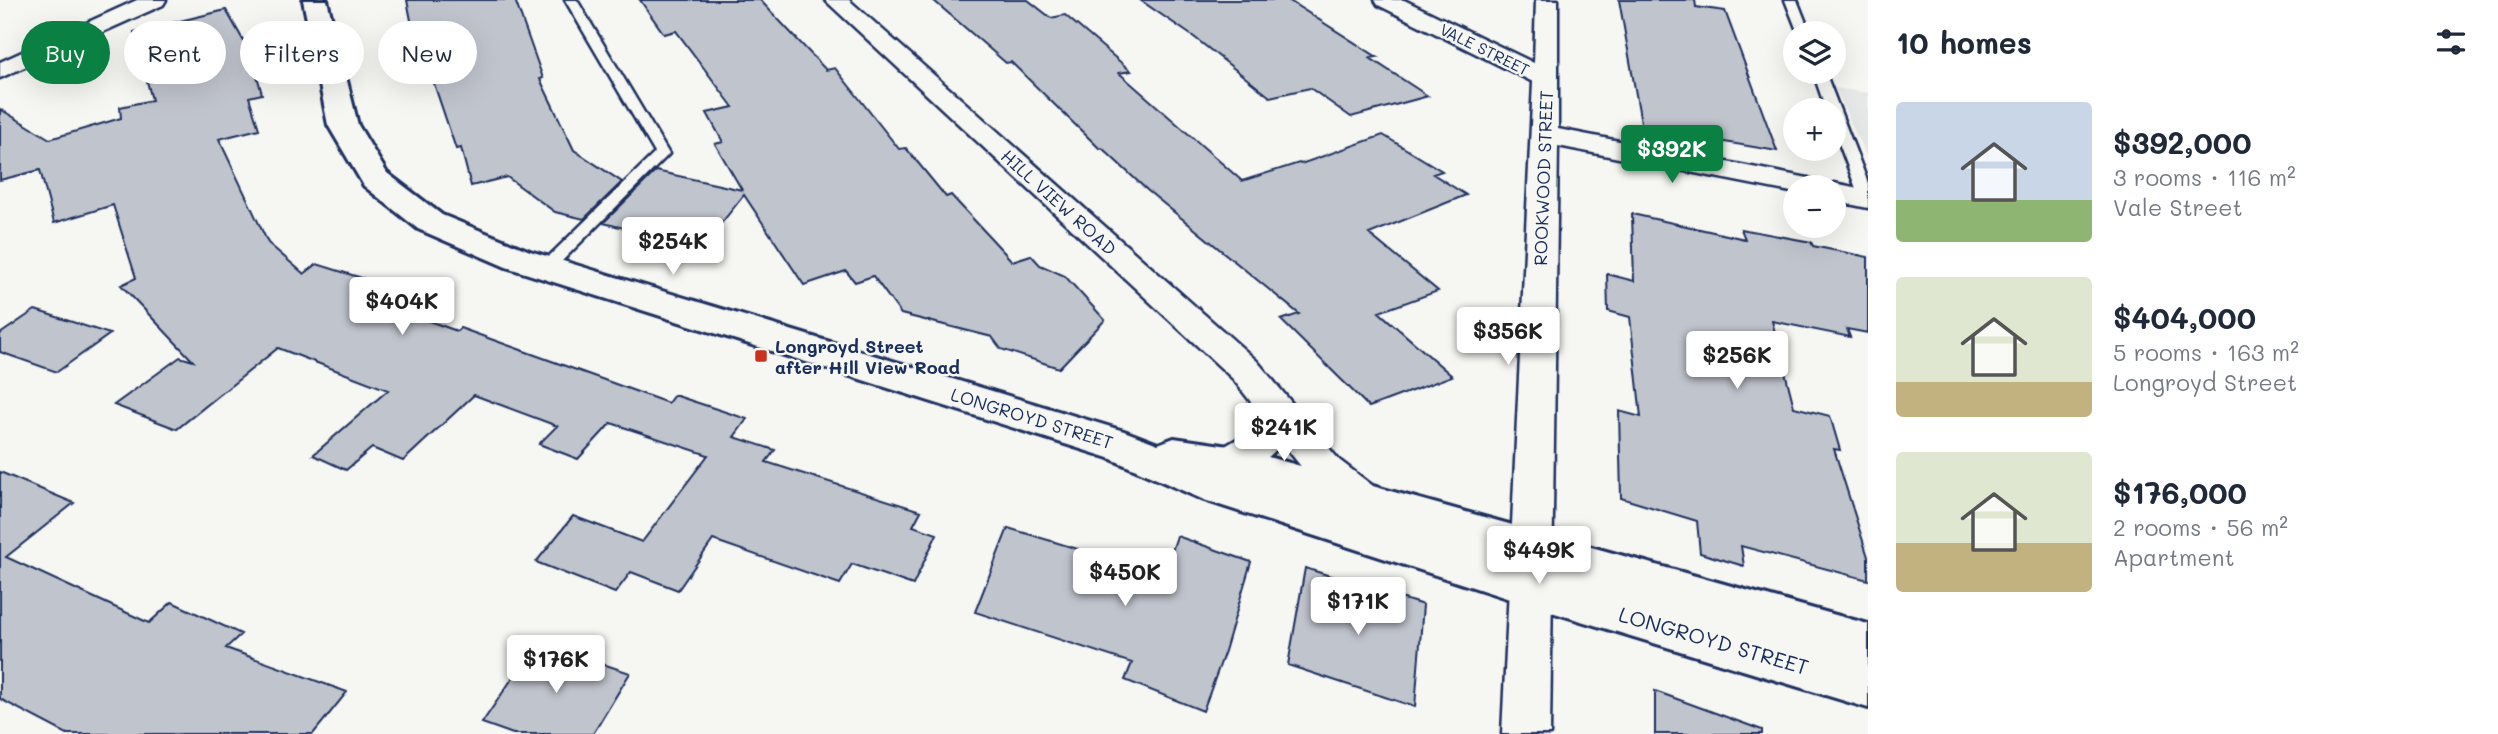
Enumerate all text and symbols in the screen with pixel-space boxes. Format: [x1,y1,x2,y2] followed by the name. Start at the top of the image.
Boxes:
[1437,18,1533,80] street label: VALE STREET
[21,21,110,84] chip: Buy
[124,21,226,84] chip: Rent
[240,21,364,84] chip: Filters
[378,21,477,84] chip: New
[1783,21,1846,238] map controls
[1783,21,1846,84] button: layers
[1896,22,2032,62] text: 10 homes
[2432,23,2470,61] icon: filters
[1528,90,1558,266] street label: ROOKWOOD STREET
[1783,98,1846,161] button: +
[2113,122,2251,162] text: $392,000
[1623,125,1721,185] pin: $392K
[1952,130,2036,214] icon: home
[1637,133,1707,163] text: $392K
[996,144,1122,260] street label: HILL VIEW ROAD
[2113,162,2296,192] text: 3 rooms · 116 m²
[1783,175,1846,238] button: −
[2113,192,2243,222] text: Vale Street
[624,218,722,277] pin: $254K
[638,225,708,255] text: $254K
[353,278,451,337] pin: $404K
[365,285,439,315] text: $404K
[2113,297,2256,337] text: $404,000
[1952,305,2036,389] icon: home
[1459,308,1557,367] pin: $356K
[1473,315,1543,345] text: $356K
[1688,332,1786,391] pin: $256K
[775,334,960,379] place label: Longroyd Street after Hill View Road
[2113,337,2299,367] text: 5 rooms · 163 m²
[1702,339,1772,369] text: $256K
[753,348,769,364] marker: Longroyd Street after Hill View Road
[2113,367,2297,397] text: Longroyd Street
[948,382,1116,454] street label: LONGROYD STREET
[1235,404,1333,463] pin: $241K
[1251,411,1317,441] text: $241K
[2113,472,2247,512] text: $176,000
[1952,480,2036,564] icon: home
[2113,512,2288,542] text: 2 rooms · 56 m²
[1490,526,1588,586] pin: $449K
[1503,534,1575,564] text: $449K
[2113,542,2235,572] text: Apartment
[1076,548,1174,608] pin: $450K
[1089,556,1161,586] text: $450K
[1309,578,1407,637] pin: $171K
[1327,585,1389,615] text: $171K
[1616,600,1812,680] street label: LONGROYD STREET
[507,636,605,695] pin: $176K
[523,643,589,673] text: $176K

